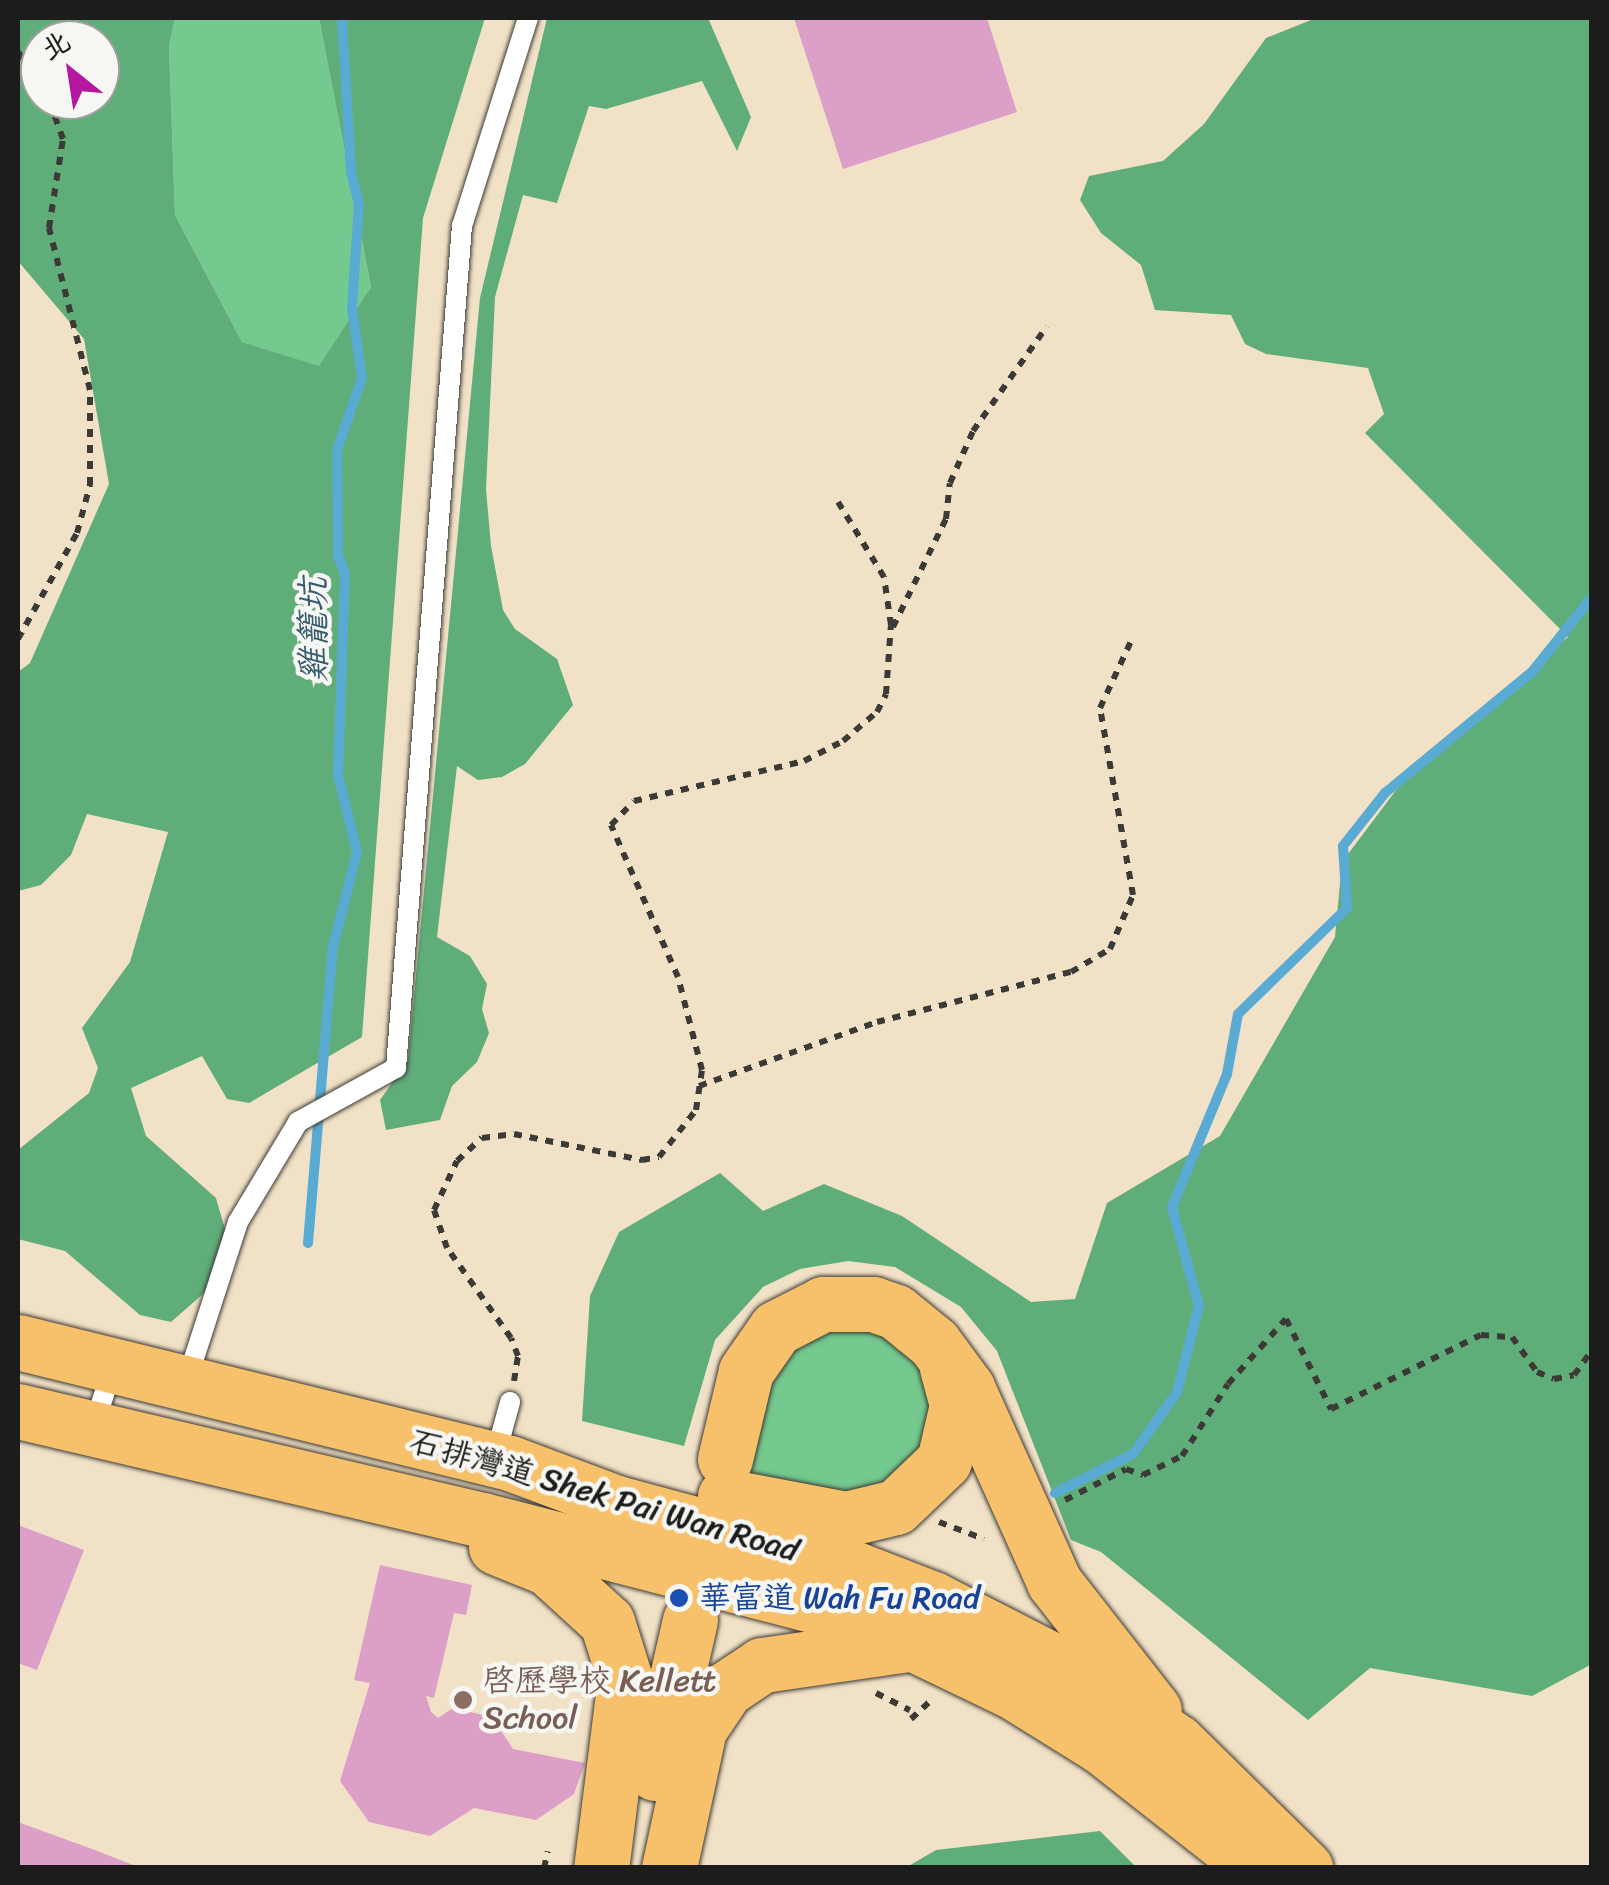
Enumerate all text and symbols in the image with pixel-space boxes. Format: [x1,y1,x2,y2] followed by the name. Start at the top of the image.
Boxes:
[31,17,80,74] text: 北
[20,20,120,120] north arrow
[292,578,334,682] water label: 雞籠坑
[405,1422,803,1570] street label: 石排灣道 Shek Pai Wan Road
[699,1579,981,1617] place label: 華富道 Wah Fu Road
[668,1587,690,1609] marker: 華富道 Wah Fu Road
[483,1663,716,1738] place label: 啓歷學校 Kellett School
[452,1689,474,1711] marker: 啓歷學校 Kellett School

